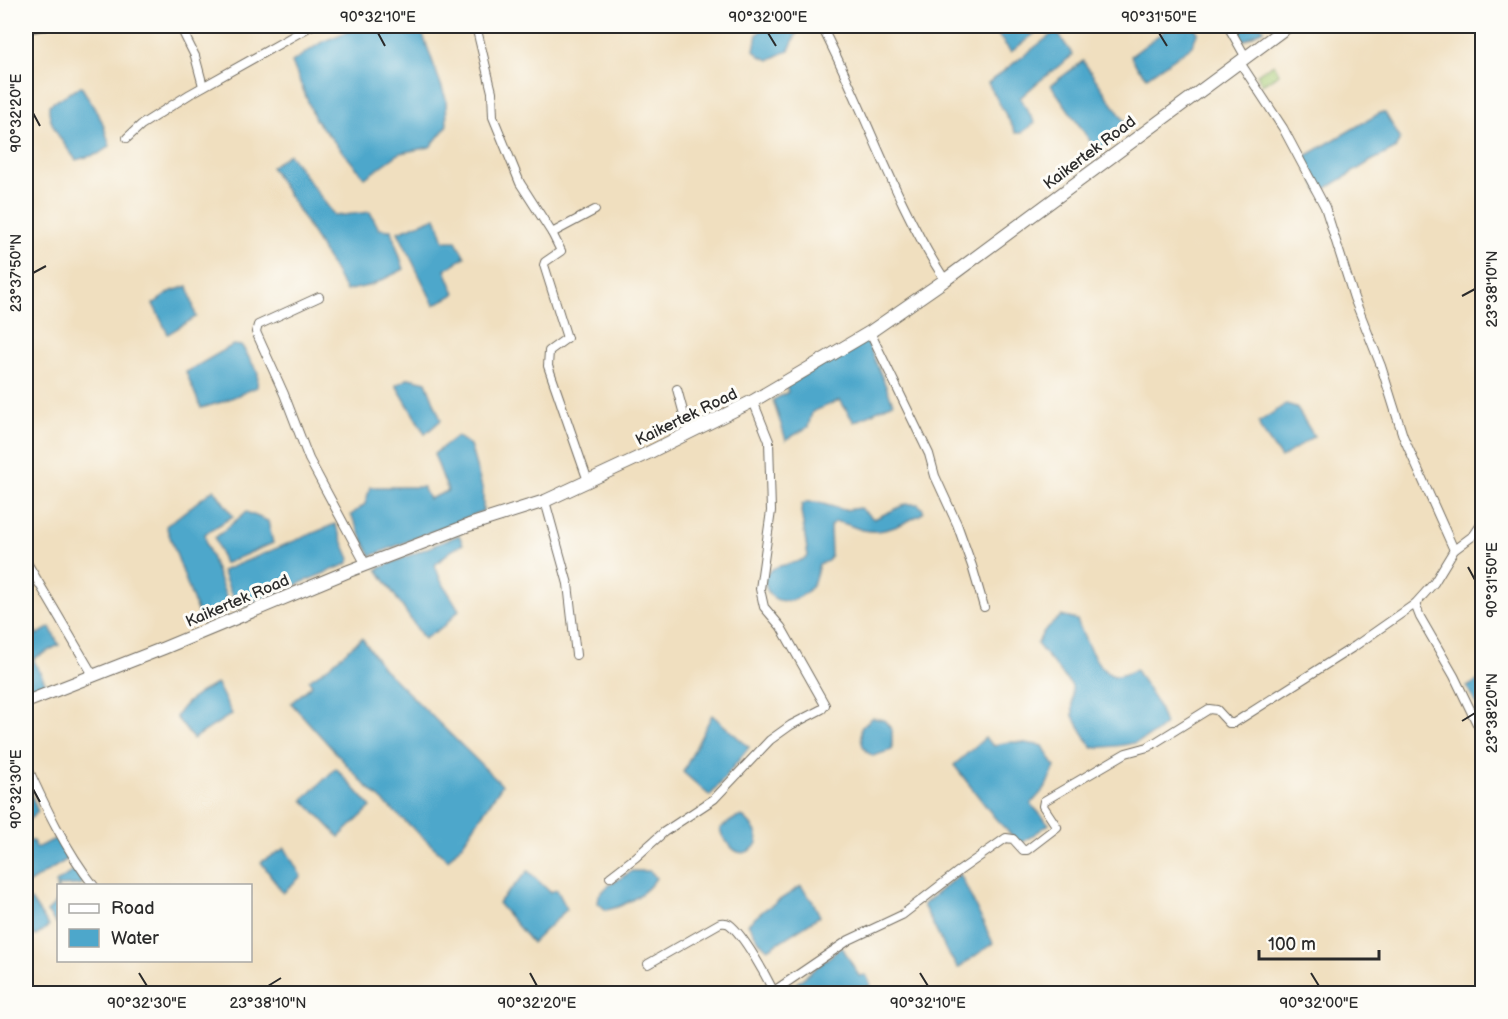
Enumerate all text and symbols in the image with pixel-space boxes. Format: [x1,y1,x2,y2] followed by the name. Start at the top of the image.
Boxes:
[340,8,416,27] text: 90°32'10"E
[729,8,808,27] text: 90°32'00"E
[1121,8,1197,27] text: 90°31'50"E
[7,73,26,153] text: 90°32'20"E
[1040,112,1140,194] street label: Kaikertek Road
[7,234,26,312] text: 23°37'50"N
[1483,250,1502,328] text: 23°38'10"N
[633,385,741,450] street label: Kaikertek Road
[1483,542,1502,618] text: 90°31'50"E
[183,571,292,632] street label: Kaikertek Road
[1483,673,1502,753] text: 23°38'20"N
[7,749,26,829] text: 90°32'30"E
[57,884,252,962] legend
[111,898,155,919] text: Road
[1259,923,1379,961] scale bar
[111,928,159,949] text: Water
[1268,934,1316,955] text: 100 m
[107,994,187,1013] text: 90°32'30"E
[229,994,307,1013] text: 23°38'10"N
[498,994,577,1013] text: 90°32'20"E
[890,994,966,1013] text: 90°32'10"E
[1280,994,1359,1013] text: 90°32'00"E

